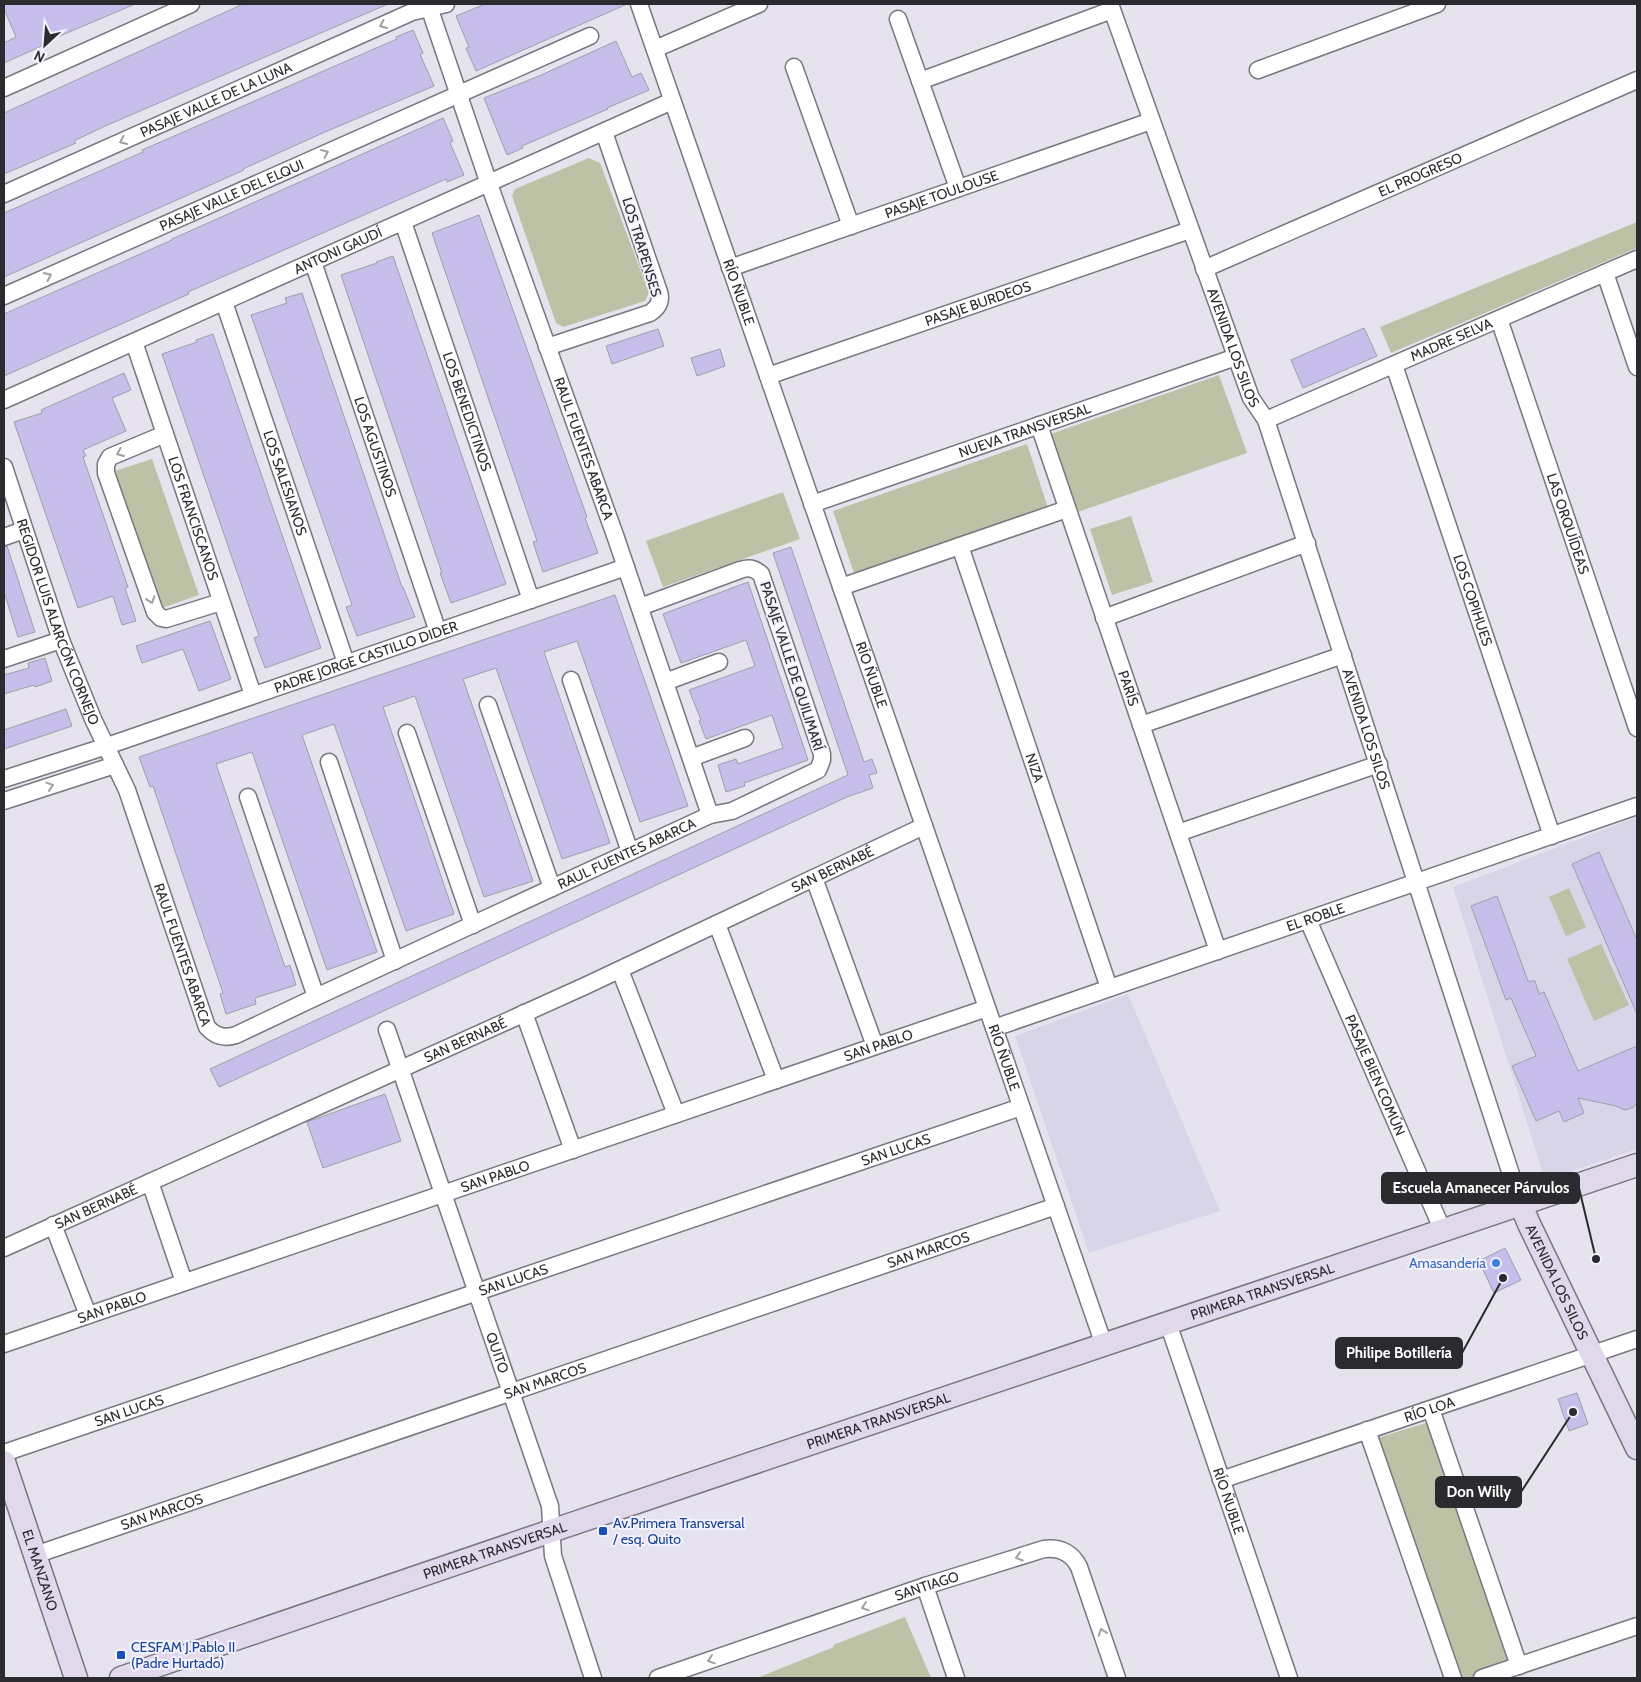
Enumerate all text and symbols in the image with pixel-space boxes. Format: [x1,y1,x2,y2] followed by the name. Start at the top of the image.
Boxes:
[379,18,388,29] one-way arrow
[20,20,70,70] north arrow
[31,46,48,67] text: N
[137,58,295,141] street label: PASAJE VALLE DE LA LUNA
[119,134,128,145] one-way arrow
[320,148,329,159] one-way arrow
[1376,148,1465,201] street label: EL PROGRESO
[157,155,307,235] street label: PASAJE VALLE DEL ELQUI
[882,166,1001,222] street label: PASAJE TOULOUSE
[618,195,666,299] street label: LOS TRAPENSES
[291,223,385,278] street label: ANTONI GAUDÍ
[719,257,759,328] street label: RÍO ÑUBLE
[43,271,52,282] one-way arrow
[922,277,1033,330] street label: PASAJE BURDEOS
[1203,285,1264,411] street label: AVENIDA LOS SILOS
[1408,314,1495,365] street label: MADRE SELVA
[439,349,496,473] street label: LOS BENEDICTINOS
[550,375,618,523] street label: RAUL FUENTES ABARCA
[350,394,401,499] street label: LOS AGUSTINOS
[956,399,1093,461] street label: NUEVA TRANSVERSAL
[259,428,311,538] street label: LOS SALESIANOS
[116,447,125,458] one-way arrow
[164,454,223,583] street label: LOS FRANCISCANOS
[1543,471,1593,577] street label: LAS ORQUÍDEAS
[13,516,104,728] street label: REGIDOR LUIS ALARCÓN CORNEJO
[1449,552,1497,648] street label: LOS COPIHUES
[756,579,828,753] street label: PASAJE VALLE DE QUILIMARÍ
[145,595,155,604] one-way arrow
[272,617,461,697] street label: PADRE JORGE CASTILLO DIDER
[852,639,892,711] street label: RÍO ÑUBLE
[1338,666,1394,792] street label: AVENIDA LOS SILOS
[1114,668,1143,708] street label: PARÍS
[1021,751,1048,785] street label: NIZA
[45,782,54,792] one-way arrow
[555,814,699,893] street label: RAUL FUENTES ABARCA
[788,842,877,896] street label: SAN BERNABÉ
[150,881,215,1029] street label: RAUL FUENTES ABARCA
[1284,899,1347,935] street label: EL ROBLE
[1341,1012,1410,1138] street label: PASAJE BIEN COMÚN
[421,1013,510,1066] street label: SAN BERNABÉ
[984,1022,1024,1093] street label: RÍO ÑUBLE
[841,1025,915,1065] street label: SAN PABLO
[859,1129,933,1170] street label: SAN LUCAS
[458,1156,532,1196] street label: SAN PABLO
[1382,1173,1579,1203] callout: Escuela Amanecer Párvulos
[1393,1179,1569,1197] text: Escuela Amanecer Párvulos
[52,1180,141,1233] street label: SAN BERNABÉ
[1522,1221,1592,1343] street label: AVENIDA LOS SILOS
[885,1227,972,1272] street label: SAN MARCOS
[1409,1254,1486,1272] place label: Amasandería
[1490,1257,1502,1269] marker: Amasandería
[1188,1259,1336,1324] street label: PRIMERA TRANSVERSAL
[476,1260,550,1300] street label: SAN LUCAS
[75,1287,149,1327] street label: SAN PABLO
[482,1330,513,1376] street label: QUITO
[1336,1338,1462,1368] callout: Philipe Botillería
[1346,1344,1453,1362] text: Philipe Botillería
[502,1358,588,1403] street label: SAN MARCOS
[804,1388,953,1453] street label: PRIMERA TRANSVERSAL
[92,1390,166,1431] street label: SAN LUCAS
[1402,1392,1457,1426] street label: RÍO LOA
[1209,1465,1248,1537] street label: RÍO ÑUBLE
[1436,1477,1521,1507] callout: Don Willy
[1447,1483,1512,1501] text: Don Willy
[118,1489,205,1534] street label: SAN MARCOS
[612,1514,745,1548] place label: Av.Primera Transversal / esq. Quito
[421,1517,569,1583] street label: PRIMERA TRANSVERSAL
[597,1525,609,1537] marker: Av.Primera Transversal / esq. Quito
[18,1527,62,1613] street label: EL MANZANO
[1015,1551,1024,1561] one-way arrow
[892,1567,961,1605] street label: SANTIAGO
[861,1601,869,1611] one-way arrow
[1097,1628,1107,1637] one-way arrow
[131,1638,235,1672] place label: CESFAM J.Pablo II (Padre Hurtado)
[115,1649,127,1661] marker: CESFAM J.Pablo II (Padre Hurtado)
[707,1654,716,1664] one-way arrow

